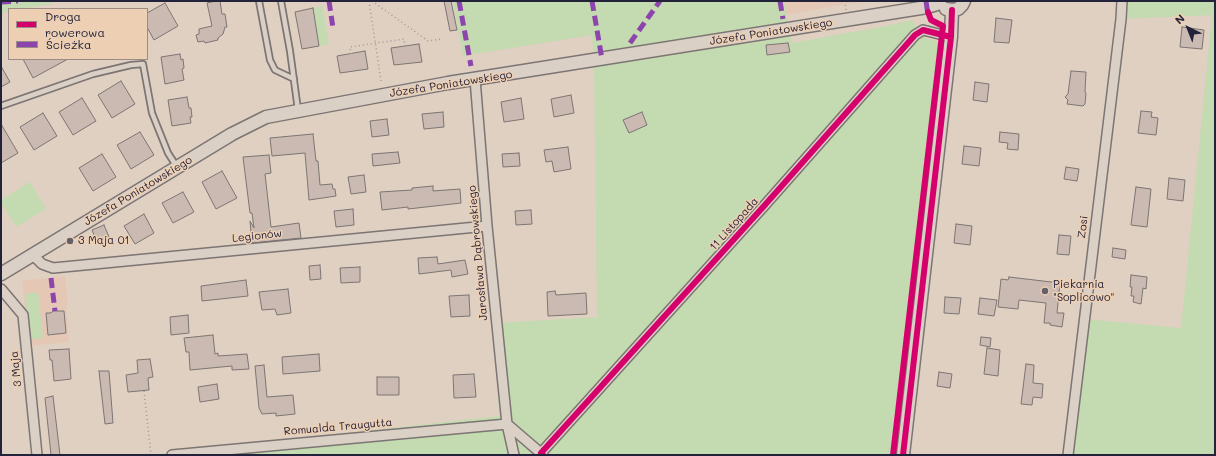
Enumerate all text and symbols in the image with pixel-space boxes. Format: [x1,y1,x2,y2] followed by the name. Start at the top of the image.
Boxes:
[8,8,148,60] legend
[45,8,105,40] text: Droga rowerowa
[1168,8,1208,48] north arrow
[1171,11,1188,27] text: N
[709,16,833,48] street label: Józefa Poniatowskiego
[46,36,91,52] text: Ścieżka
[389,68,513,100] street label: Józefa Poniatowskiego
[82,153,194,229] street label: Józefa Poniatowskiego
[466,185,490,321] street label: Jarosława Dąbrowskiego
[707,195,761,253] street label: 11 Listopada
[1075,215,1091,239] street label: Zosi
[231,227,283,245] street label: Legionów
[78,234,129,248] place label: 3 Maja 01
[65,236,75,246] marker: 3 Maja 01
[1053,278,1114,304] place label: Piekarnia "Soplicowo"
[1040,286,1050,296] marker: Piekarnia "Soplicowo"
[8,350,24,388] street label: 3 Maja
[283,416,393,438] street label: Romualda Traugutta

